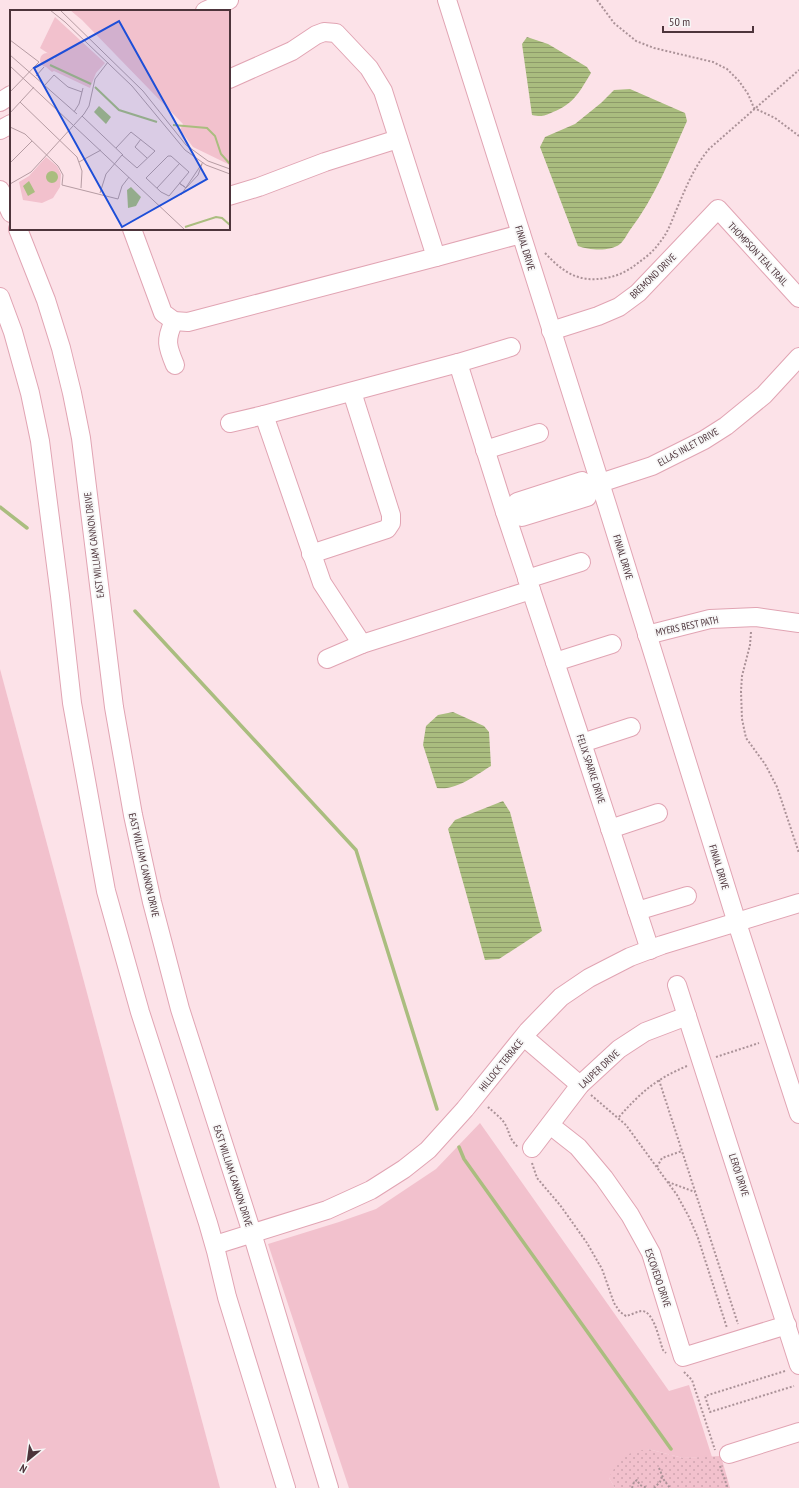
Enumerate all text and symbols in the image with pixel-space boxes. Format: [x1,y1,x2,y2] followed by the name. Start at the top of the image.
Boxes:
[663,8,753,34] scale bar
[10,10,230,230] inset map
[669,14,690,29] text: 50 m
[725,219,791,289] street label: THOMPSON TEAL TRAIL
[512,224,538,272] street label: FINIAL DRIVE
[627,251,679,301] street label: BREMOND DRIVE
[655,425,721,469] street label: ELLAS INLET DRIVE
[81,491,107,599] street label: EAST WILLIAM CANNON DRIVE
[610,533,636,581] street label: FINIAL DRIVE
[654,613,720,639] street label: MYERS BEST PATH
[574,733,608,805] street label: FELIX SPARKE DRIVE
[126,812,162,918] street label: EAST WILLIAM CANNON DRIVE
[706,843,732,891] street label: FINIAL DRIVE
[476,1036,526,1094] street label: HILLOCK TERRACE
[576,1047,622,1091] street label: LAUPER DRIVE
[210,1123,256,1229] street label: EAST WILLIAM CANNON DRIVE
[726,1152,752,1198] street label: LEROI DRIVE
[642,1247,674,1309] street label: ESCOVEDO DRIVE
[8,1440,48,1480] north arrow
[17,1461,29,1476] text: N

